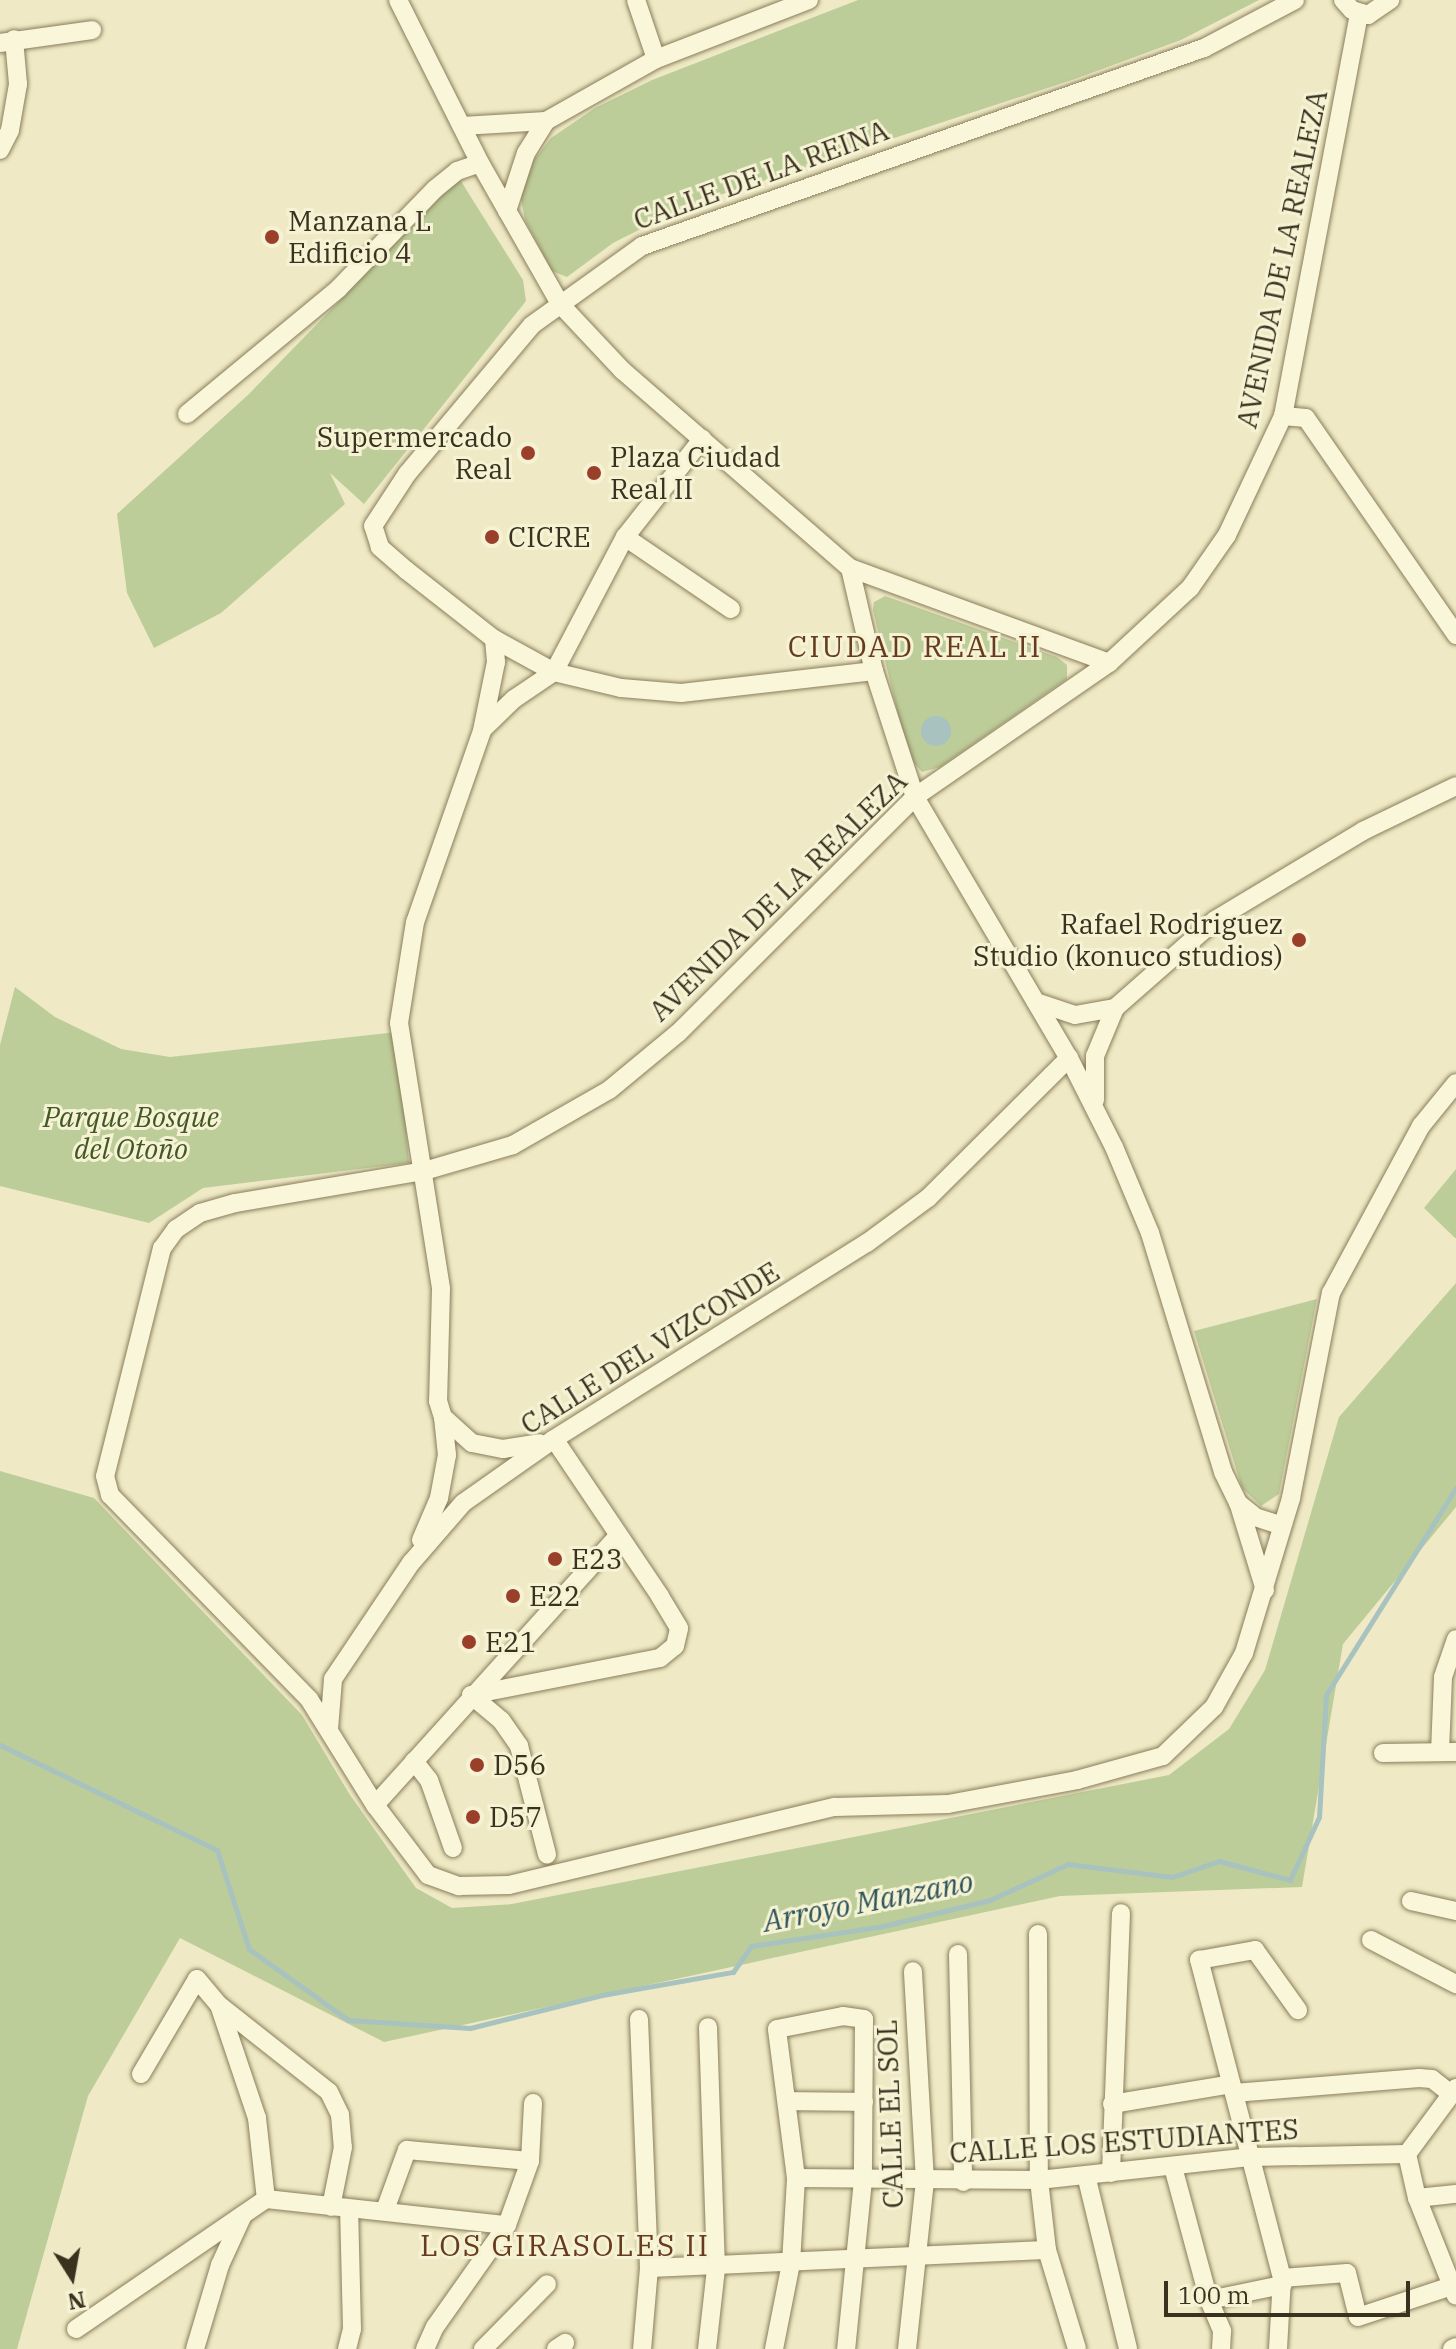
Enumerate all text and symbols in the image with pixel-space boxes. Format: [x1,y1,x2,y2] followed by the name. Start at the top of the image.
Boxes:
[1230,87,1334,431] street label: AVENIDA DE LA REALEZA
[629,113,893,237] street label: CALLE DE LA REINA
[288,204,431,270] place label: Manzana L Edificio 4
[263,228,281,246] marker: Manzana L Edificio 4
[317,420,512,486] place label: Supermercado Real
[610,440,781,506] place label: Plaza Ciudad Real II
[519,444,537,462] marker: Supermercado Real
[585,464,603,482] marker: Plaza Ciudad Real II
[508,520,591,554] place label: CICRE
[483,528,501,546] marker: CICRE
[788,628,1042,664] district label: CIUDAD REAL II
[642,764,914,1028] street label: AVENIDA DE LA REALEZA
[973,907,1283,973] place label: Rafael Rodriguez Studio (konuco studios)
[1290,931,1308,949] marker: Rafael Rodriguez Studio (konuco studios)
[43,1100,219,1166] park label: Parque Bosque del Otoño
[514,1255,786,1441] street label: CALLE DEL VIZCONDE
[571,1542,623,1576] place label: E23
[546,1550,564,1568] marker: E23
[529,1579,581,1613] place label: E22
[504,1587,522,1605] marker: E22
[485,1625,537,1659] place label: E21
[460,1633,478,1651] marker: E21
[493,1748,546,1782] place label: D56
[468,1756,486,1774] marker: D56
[489,1800,542,1834] place label: D57
[464,1808,482,1826] marker: D57
[760,1863,976,1939] water label: Arroyo Manzano
[870,2019,910,2209] street label: CALLE EL SOL
[948,2112,1300,2170] street label: CALLE LOS ESTUDIANTES
[420,2227,710,2263] district label: LOS GIRASOLES II
[32,2237,112,2317] north arrow
[1168,2265,1414,2315] scale bar
[1178,2279,1250,2311] text: 100 m
[65,2285,88,2317] text: N

